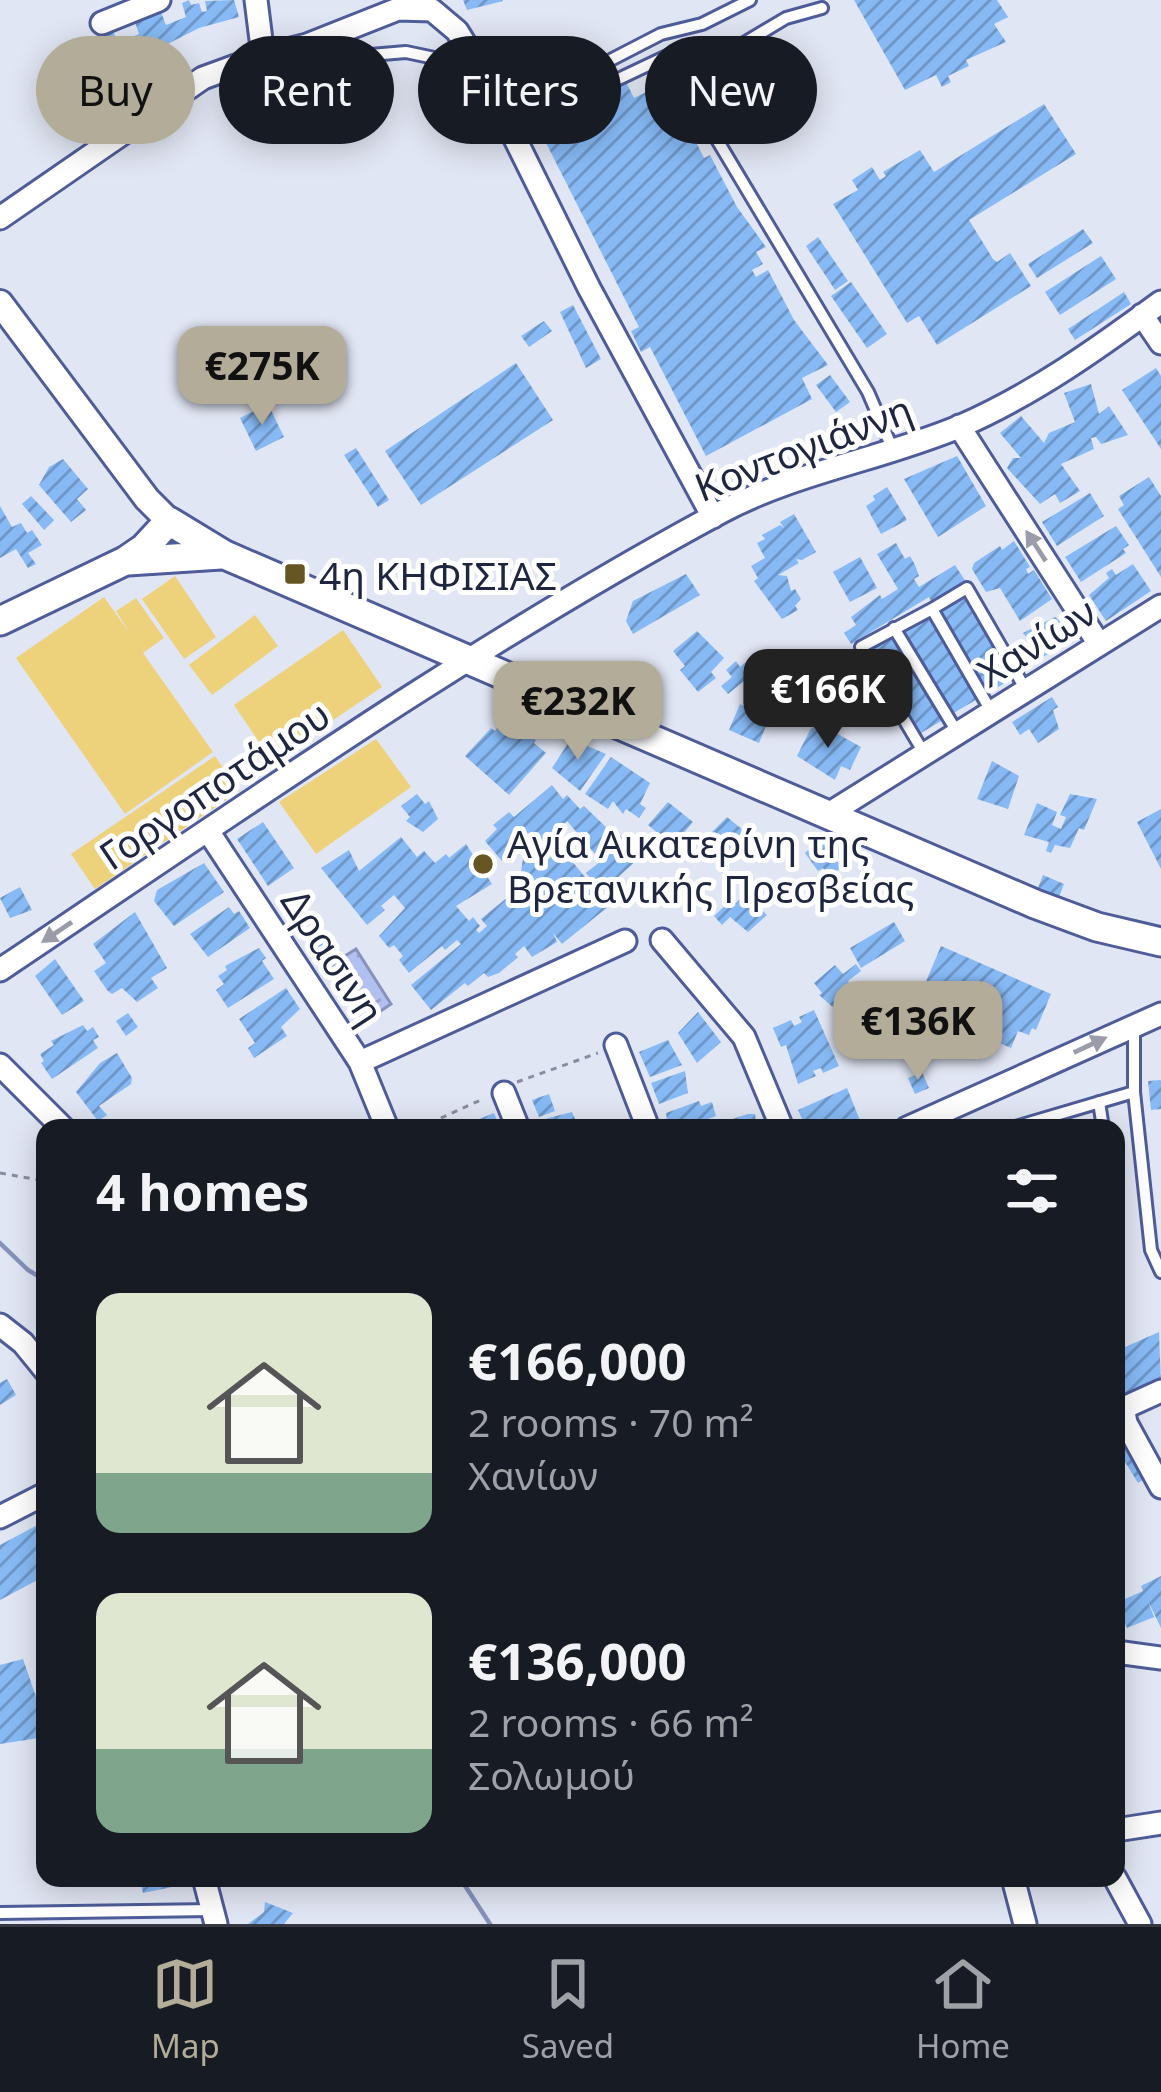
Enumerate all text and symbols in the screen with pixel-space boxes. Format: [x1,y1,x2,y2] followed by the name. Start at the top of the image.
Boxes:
[36,36,195,144] chip: Buy
[219,36,394,144] chip: Rent
[418,36,621,144] chip: Filters
[645,36,817,144] chip: New
[178,326,346,428] pin: €275K
[204,338,320,391] text: €275K
[687,381,919,513] street label: Κοντογιάννη
[1026,529,1048,562] one-way arrow
[319,548,557,601] place label: 4η ΚΗΦΙΣΙΑΣ
[282,561,308,587] marker: 4η ΚΗΦΙΣΙΑΣ
[967,584,1105,698] street label: Χανίων
[744,649,912,751] pin: €166K
[494,661,662,763] pin: €232K
[770,661,886,714] text: €166K
[520,673,636,726] text: €232K
[88,687,340,881] street label: Γοργοποτάμου
[507,816,914,914] place label: Αγία Αικατερίνη της Βρετανικής Πρεσβείας
[470,851,496,877] marker: Αγία Αικατερίνη της Βρετανικής Πρεσβείας
[270,878,398,1034] street label: Δρασινη
[41,920,73,943] one-way arrow
[834,981,1002,1083] pin: €136K
[860,993,976,1046] text: €136K
[1073,1034,1108,1054] one-way arrow
[96,1156,309,1226] text: 4 homes
[999,1158,1065,1224] icon: filters
[468,1325,687,1395] text: €166,000
[192,1341,336,1485] icon: home
[468,1395,754,1448] text: 2 rooms · 70 m²
[468,1448,598,1501] text: Χανίων
[468,1625,687,1695] text: €136,000
[192,1641,336,1785] icon: home
[468,1695,754,1748] text: 2 rooms · 66 m²
[468,1748,635,1801] text: Σολωμού
[151,1951,220,2068] tab: Map
[522,1951,614,2068] tab: Saved
[916,1951,1010,2068] tab: Home

